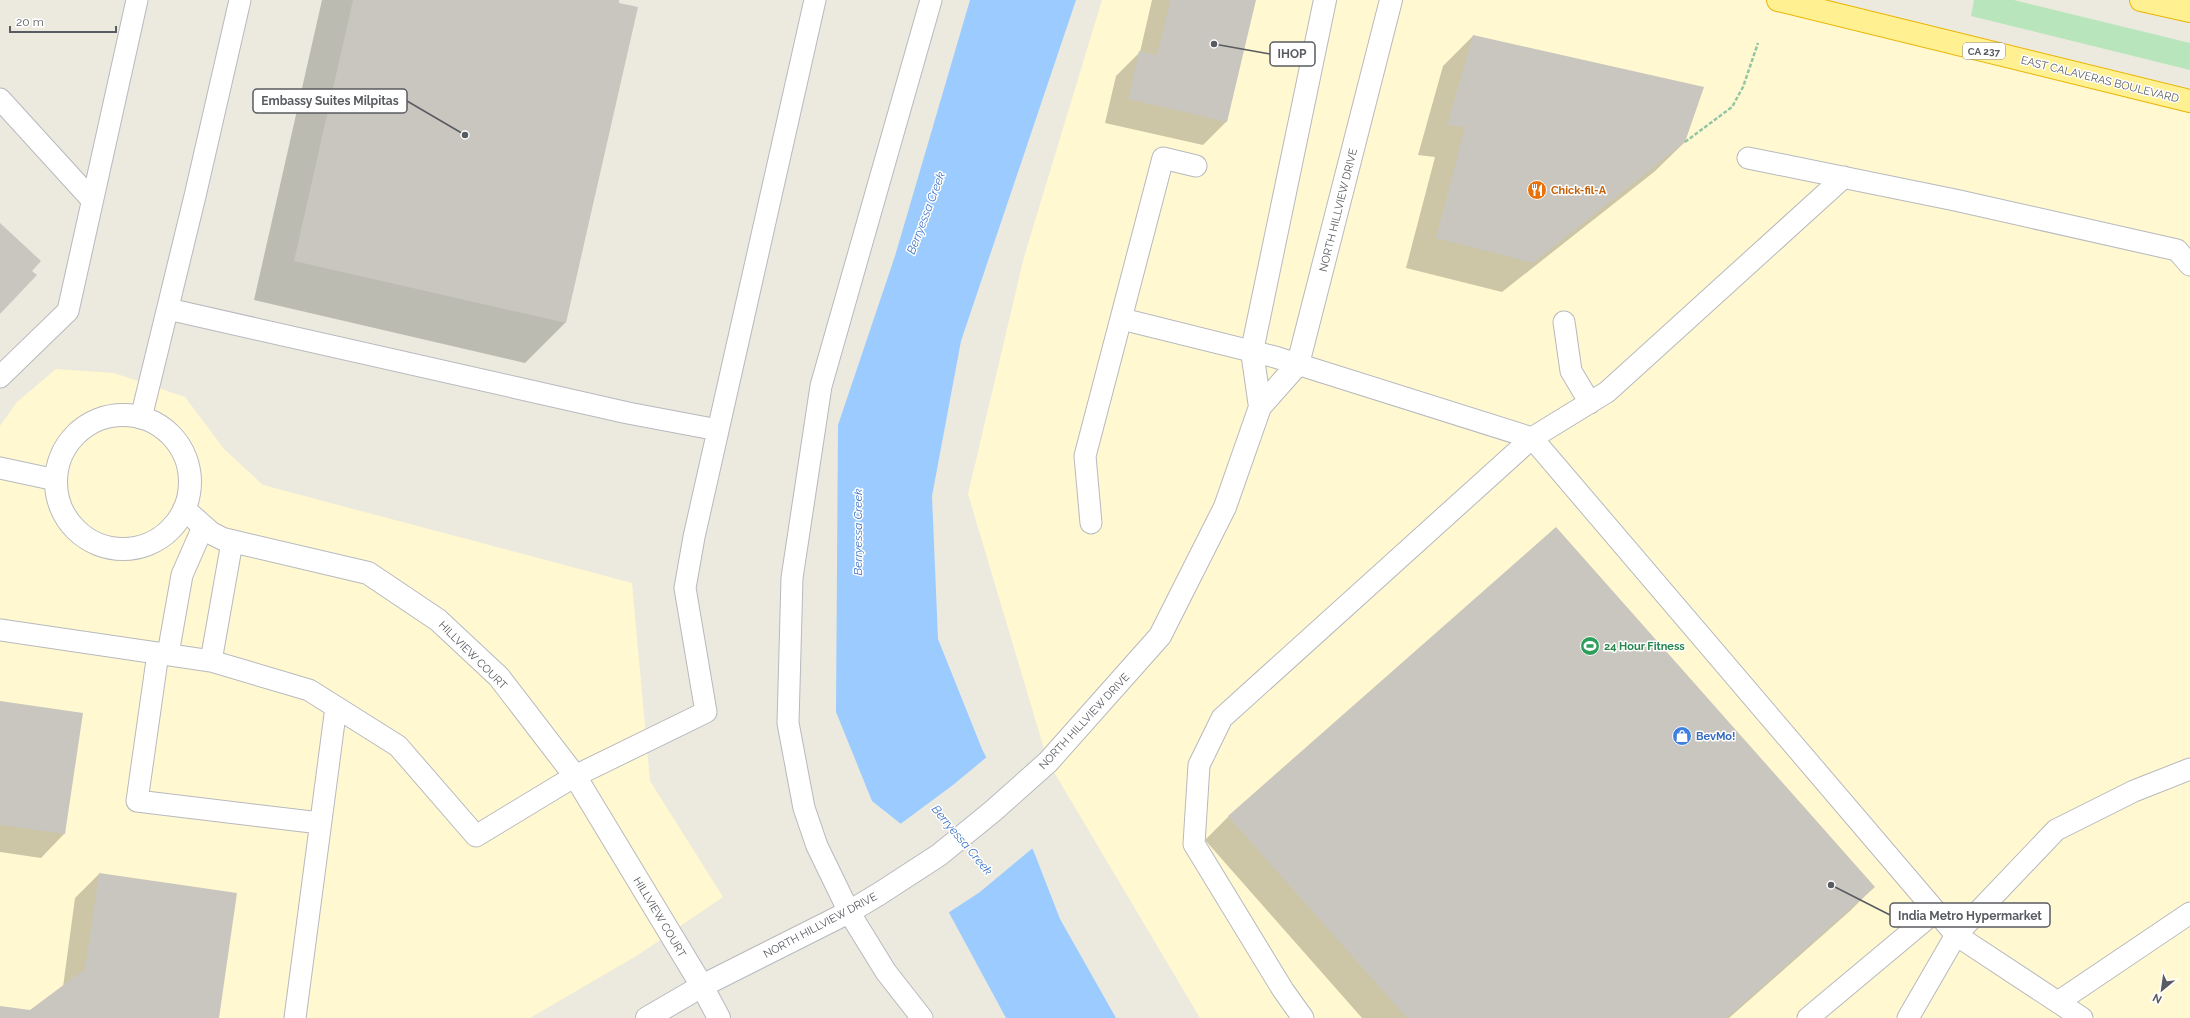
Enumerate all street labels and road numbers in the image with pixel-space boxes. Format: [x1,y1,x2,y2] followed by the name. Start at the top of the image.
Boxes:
[1963,43,2005,59] road number: CA 237
[2020,54,2180,105] street label: EAST CALAVERAS BOULEVARD
[1317,147,1360,273] street label: NORTH HILLVIEW DRIVE
[436,619,510,692] street label: HILLVIEW COURT
[1036,670,1133,772] street label: NORTH HILLVIEW DRIVE
[631,875,689,960] street label: HILLVIEW COURT
[761,890,880,961] street label: NORTH HILLVIEW DRIVE

